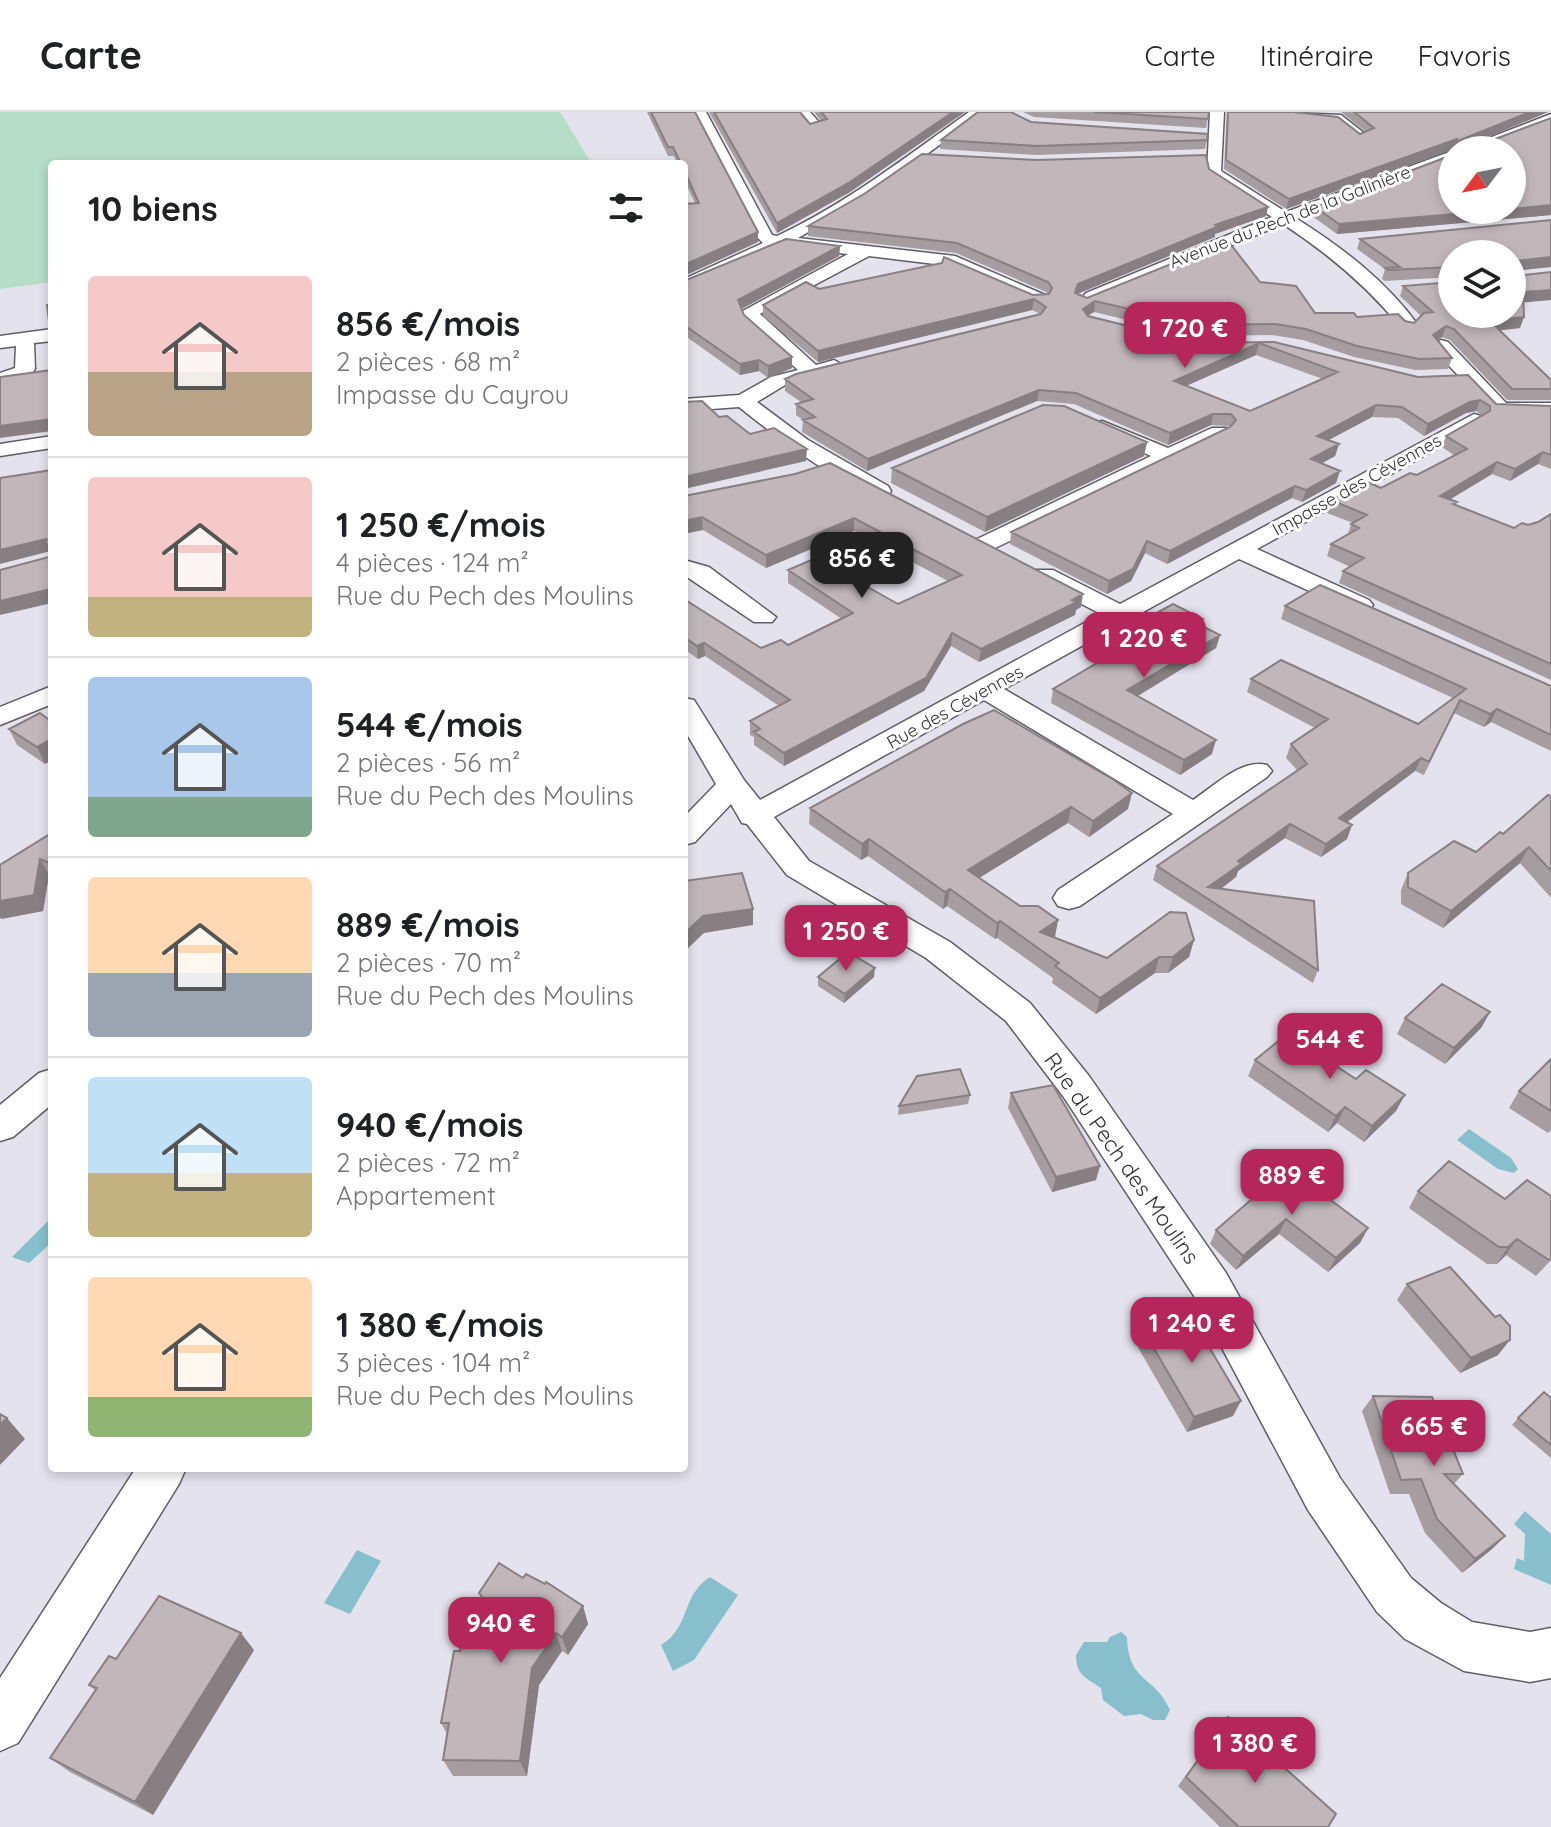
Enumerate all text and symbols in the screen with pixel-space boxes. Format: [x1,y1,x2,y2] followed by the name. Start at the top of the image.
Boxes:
[40,31,142,79] text: Carte
[1144,38,1216,73] text: Carte
[1260,38,1374,73] text: Itinéraire
[1418,38,1511,73] text: Favoris
[1438,136,1526,224] north arrow
[1438,136,1526,328] map controls
[1166,160,1414,273] street label: Avenue du Pech de la Galinière
[604,186,648,230] icon: filters
[88,187,218,230] text: 10 biens
[1438,240,1526,328] button: layers
[336,302,520,345] text: 856 €/mois
[1111,302,1259,370] pin: 1 720 €
[152,308,248,404] icon: home
[1142,311,1228,344] text: 1 720 €
[336,345,520,378] text: 2 pièces · 68 m²
[336,378,569,411] text: Impasse du Cayrou
[1268,428,1445,541] street label: Impasse des Cévennes
[336,503,546,546] text: 1 250 €/mois
[152,509,248,605] icon: home
[806,532,918,600] pin: 856 €
[828,541,896,574] text: 856 €
[336,546,529,579] text: 4 pièces · 124 m²
[336,579,634,612] text: Rue du Pech des Moulins
[1070,612,1218,680] pin: 1 220 €
[1101,621,1187,654] text: 1 220 €
[882,660,1027,754] street label: Rue des Cévennes
[336,703,523,746] text: 544 €/mois
[152,709,248,805] icon: home
[336,746,520,779] text: 2 pièces · 56 m²
[336,779,634,812] text: Rue du Pech des Moulins
[336,903,520,946] text: 889 €/mois
[772,905,920,973] pin: 1 250 €
[152,909,248,1005] icon: home
[803,914,889,947] text: 1 250 €
[336,946,521,979] text: 2 pièces · 70 m²
[336,979,634,1012] text: Rue du Pech des Moulins
[1274,1013,1386,1081] pin: 544 €
[1295,1022,1365,1055] text: 544 €
[1038,1047,1206,1269] street label: Rue du Pech des Moulins
[336,1103,523,1146] text: 940 €/mois
[152,1109,248,1205] icon: home
[336,1146,520,1179] text: 2 pièces · 72 m²
[1236,1149,1348,1217] pin: 889 €
[1259,1158,1325,1191] text: 889 €
[336,1179,496,1212] text: Appartement
[1118,1297,1266,1365] pin: 1 240 €
[336,1303,544,1346] text: 1 380 €/mois
[1148,1306,1236,1339] text: 1 240 €
[152,1309,248,1405] icon: home
[336,1346,530,1379] text: 3 pièces · 104 m²
[336,1379,634,1412] text: Rue du Pech des Moulins
[1378,1400,1490,1468] pin: 665 €
[1400,1409,1468,1442] text: 665 €
[445,1597,557,1665] pin: 940 €
[466,1606,536,1639] text: 940 €
[1181,1717,1329,1785] pin: 1 380 €
[1212,1726,1298,1759] text: 1 380 €

